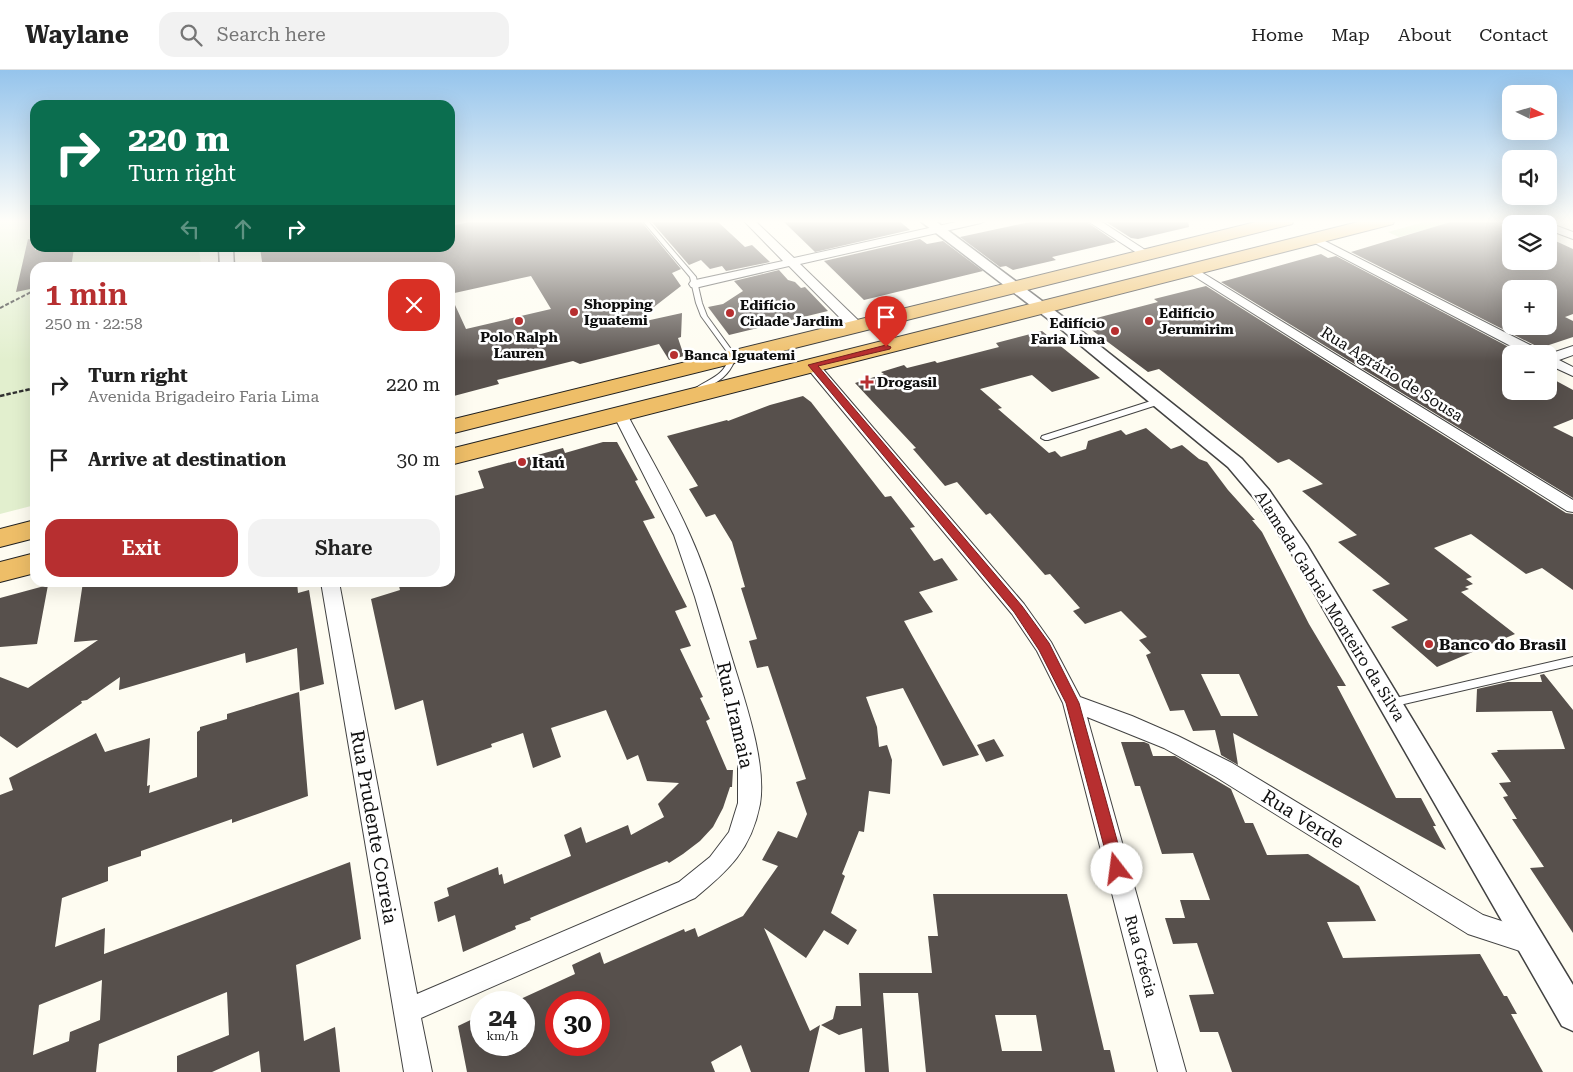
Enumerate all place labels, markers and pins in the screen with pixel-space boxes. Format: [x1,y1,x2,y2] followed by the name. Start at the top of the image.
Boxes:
[584,296,653,328] place label: Shopping Iguatemi
[865,296,907,347] pin
[740,297,844,329] place label: Edifício Cidade Jardim
[1159,305,1234,337] place label: Edifício Jerumirim
[568,306,580,318] marker: Shopping Iguatemi
[724,307,736,319] marker: Edifício Cidade Jardim
[513,315,525,327] marker: Polo Ralph Lauren
[1031,315,1106,347] place label: Edifício Faria Lima
[1143,315,1155,327] marker: Edifício Jerumirim
[1109,325,1121,337] marker: Edifício Faria Lima
[480,329,558,361] place label: Polo Ralph Lauren
[684,347,796,363] place label: Banca Iguatemi
[668,349,680,361] marker: Banca Iguatemi
[877,374,937,390] place label: Drogasil
[861,376,873,388] marker: Drogasil
[532,453,565,472] place label: Itaú
[516,456,528,468] marker: Itaú
[1439,635,1567,654] place label: Banco do Brasil
[1423,638,1435,650] marker: Banco do Brasil

